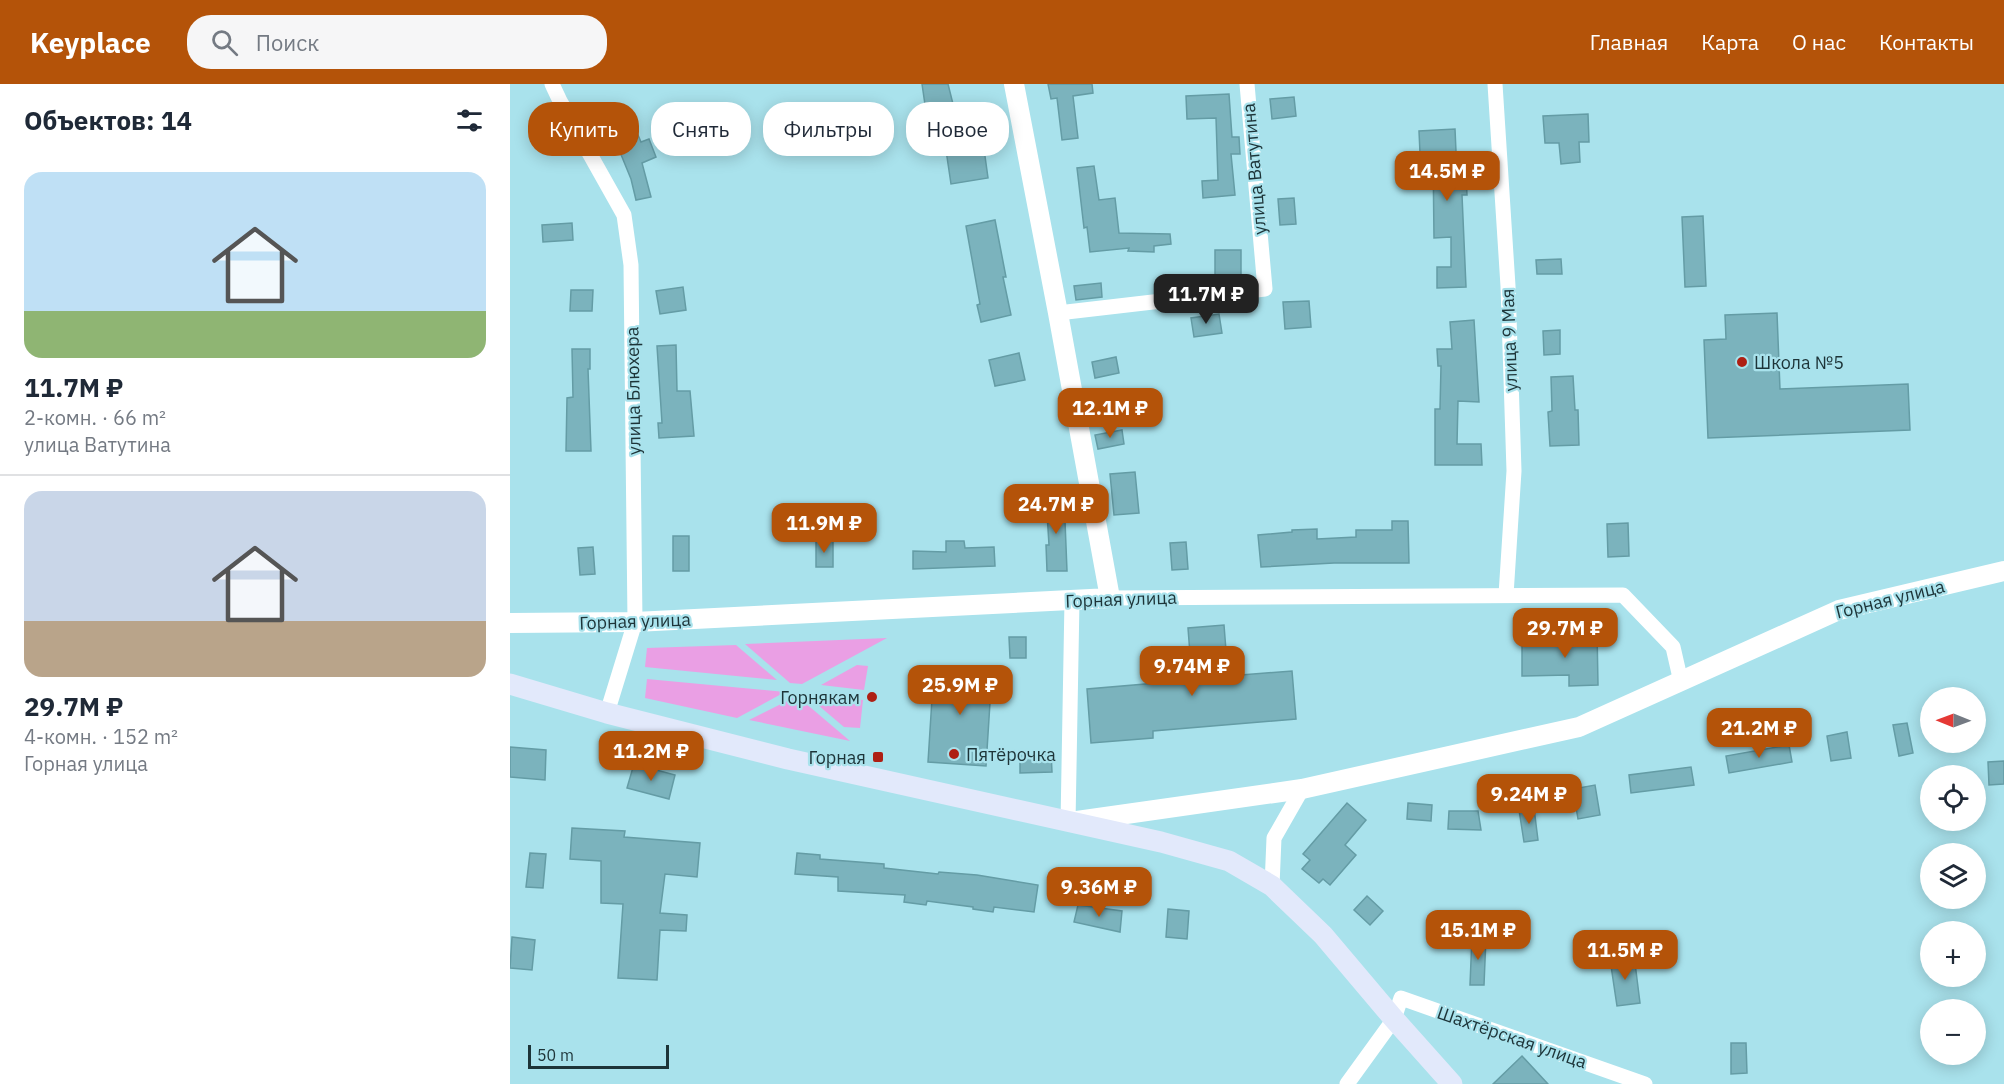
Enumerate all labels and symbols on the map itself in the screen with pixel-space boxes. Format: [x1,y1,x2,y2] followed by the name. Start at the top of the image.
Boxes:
[1237,102,1271,236] street label: улица Ватутина
[1392,151,1502,202] pin: 14.5M ₽
[1151,274,1261,325] pin: 11.7M ₽
[1496,288,1522,392] street label: улица 9 Мая
[620,326,646,455] street label: улица Блюхера
[1754,351,1844,374] place label: Школа №5
[1735,355,1749,369] marker: Школа №5
[1055,388,1165,439] pin: 12.1M ₽
[1001,484,1111,535] pin: 24.7M ₽
[769,503,879,554] pin: 11.9M ₽
[1833,574,1947,624] street label: Горная улица
[1065,586,1178,612] street label: Горная улица
[579,608,692,634] street label: Горная улица
[1510,608,1620,659] pin: 29.7M ₽
[1137,646,1247,697] pin: 9.74M ₽
[905,665,1015,716] pin: 25.9M ₽
[780,686,860,709] place label: Горнякам
[1920,687,1986,753] north arrow
[865,690,879,704] marker: Горнякам
[1704,708,1814,759] pin: 21.2M ₽
[596,731,706,782] pin: 11.2M ₽
[966,743,1056,766] place label: Пятёрочка
[808,746,866,769] place label: Горная
[947,747,961,761] marker: Пятёрочка
[871,750,885,764] marker: Горная
[1474,774,1584,825] pin: 9.24M ₽
[1044,867,1154,918] pin: 9.36M ₽
[1423,910,1533,961] pin: 15.1M ₽
[1570,930,1680,981] pin: 11.5M ₽
[1434,1001,1590,1074] street label: Шахтёрская улица
[528,1042,669,1070] scale bar

